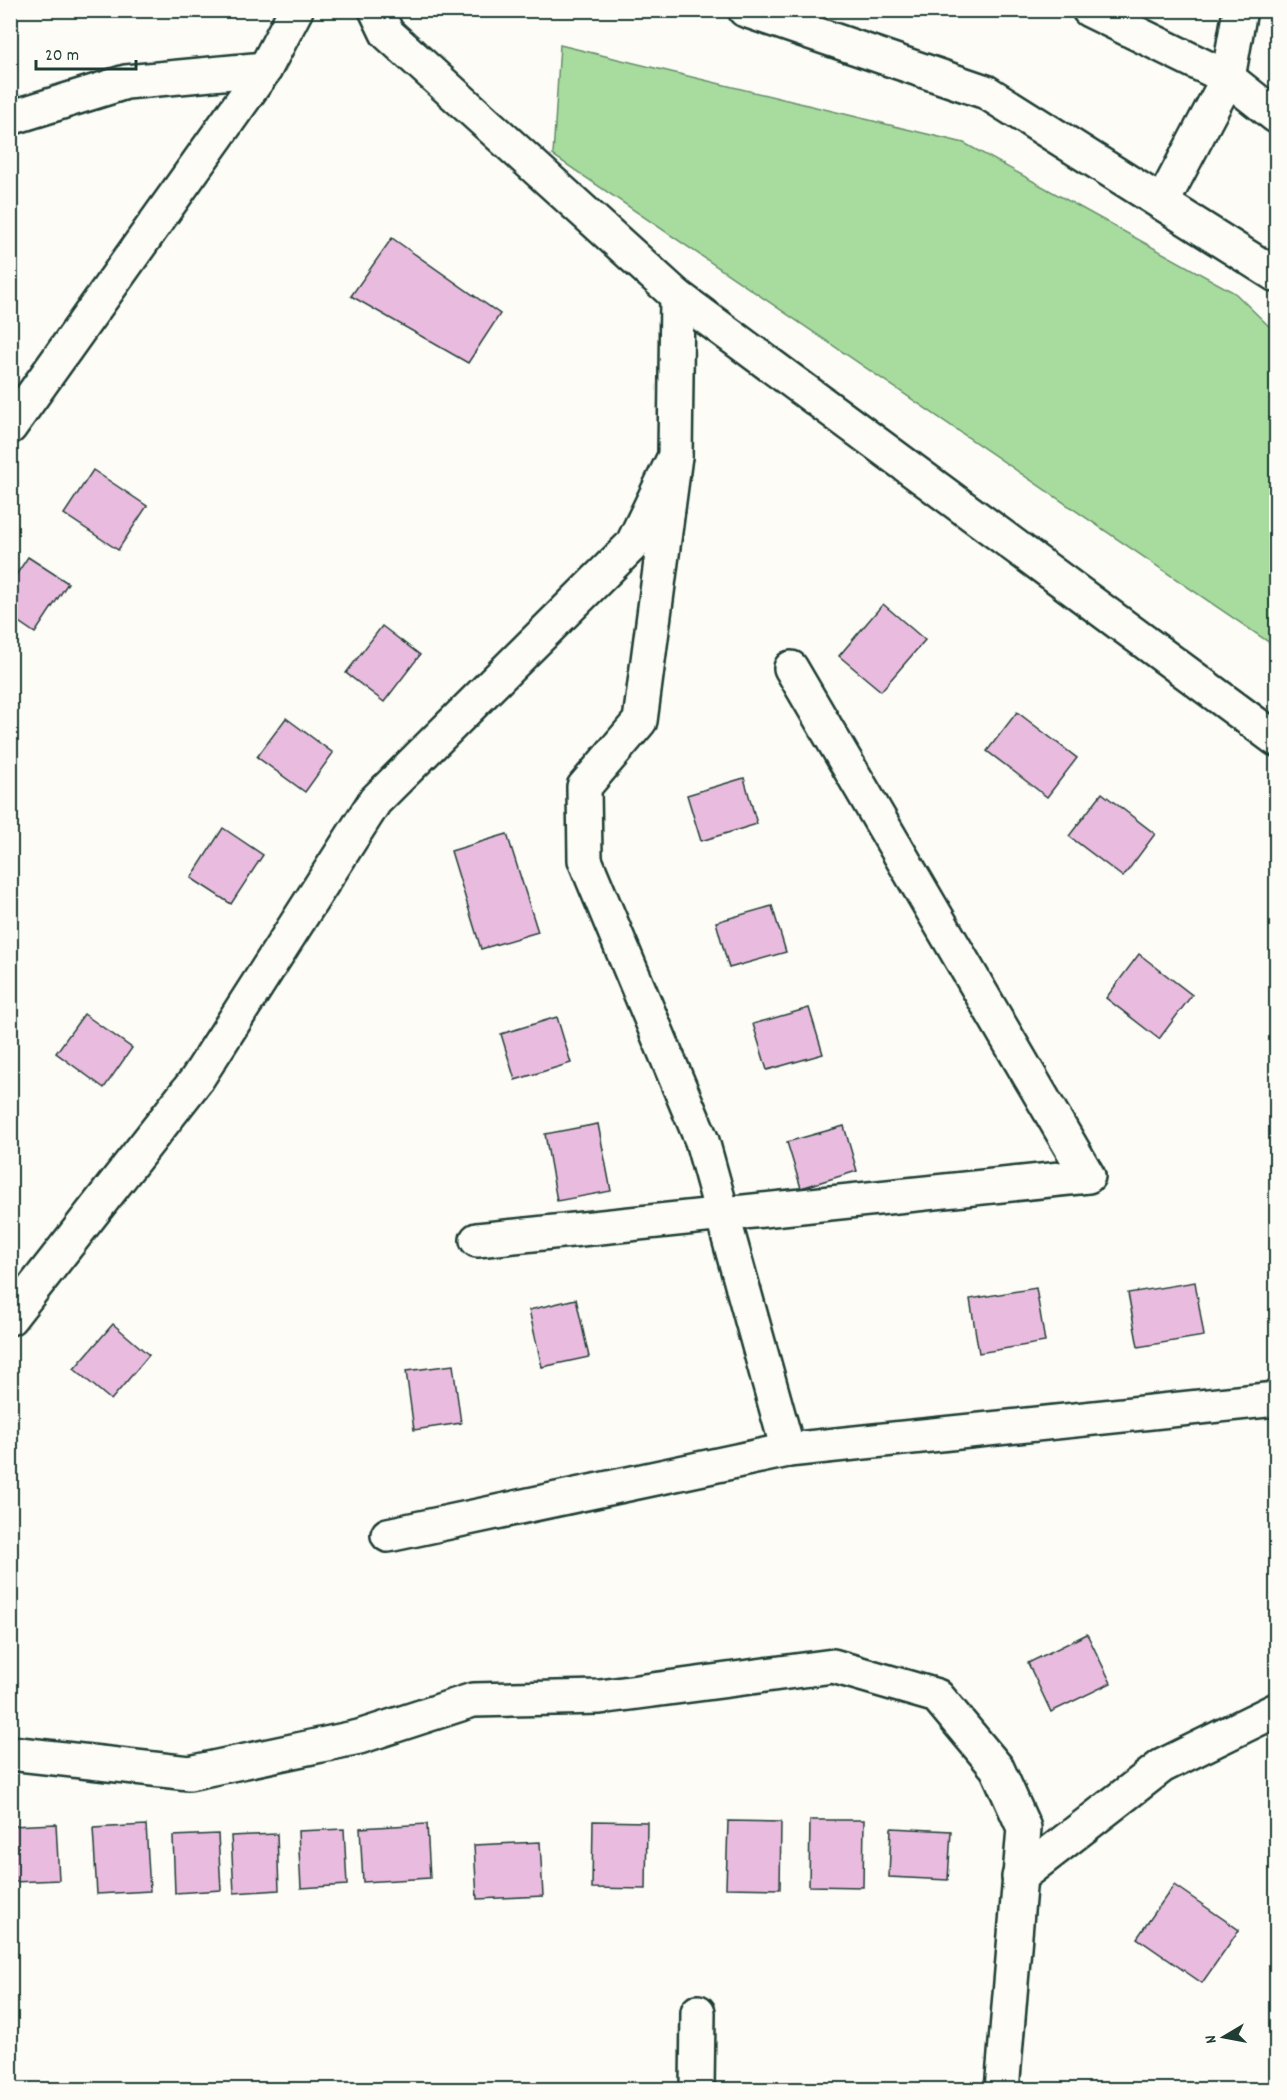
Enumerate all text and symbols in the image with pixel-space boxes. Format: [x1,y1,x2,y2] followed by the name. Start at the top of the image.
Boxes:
[36,33,136,71] scale bar
[45,44,79,69] text: 20 m
[1194,2007,1254,2067] north arrow
[1200,2033,1224,2045] text: N

